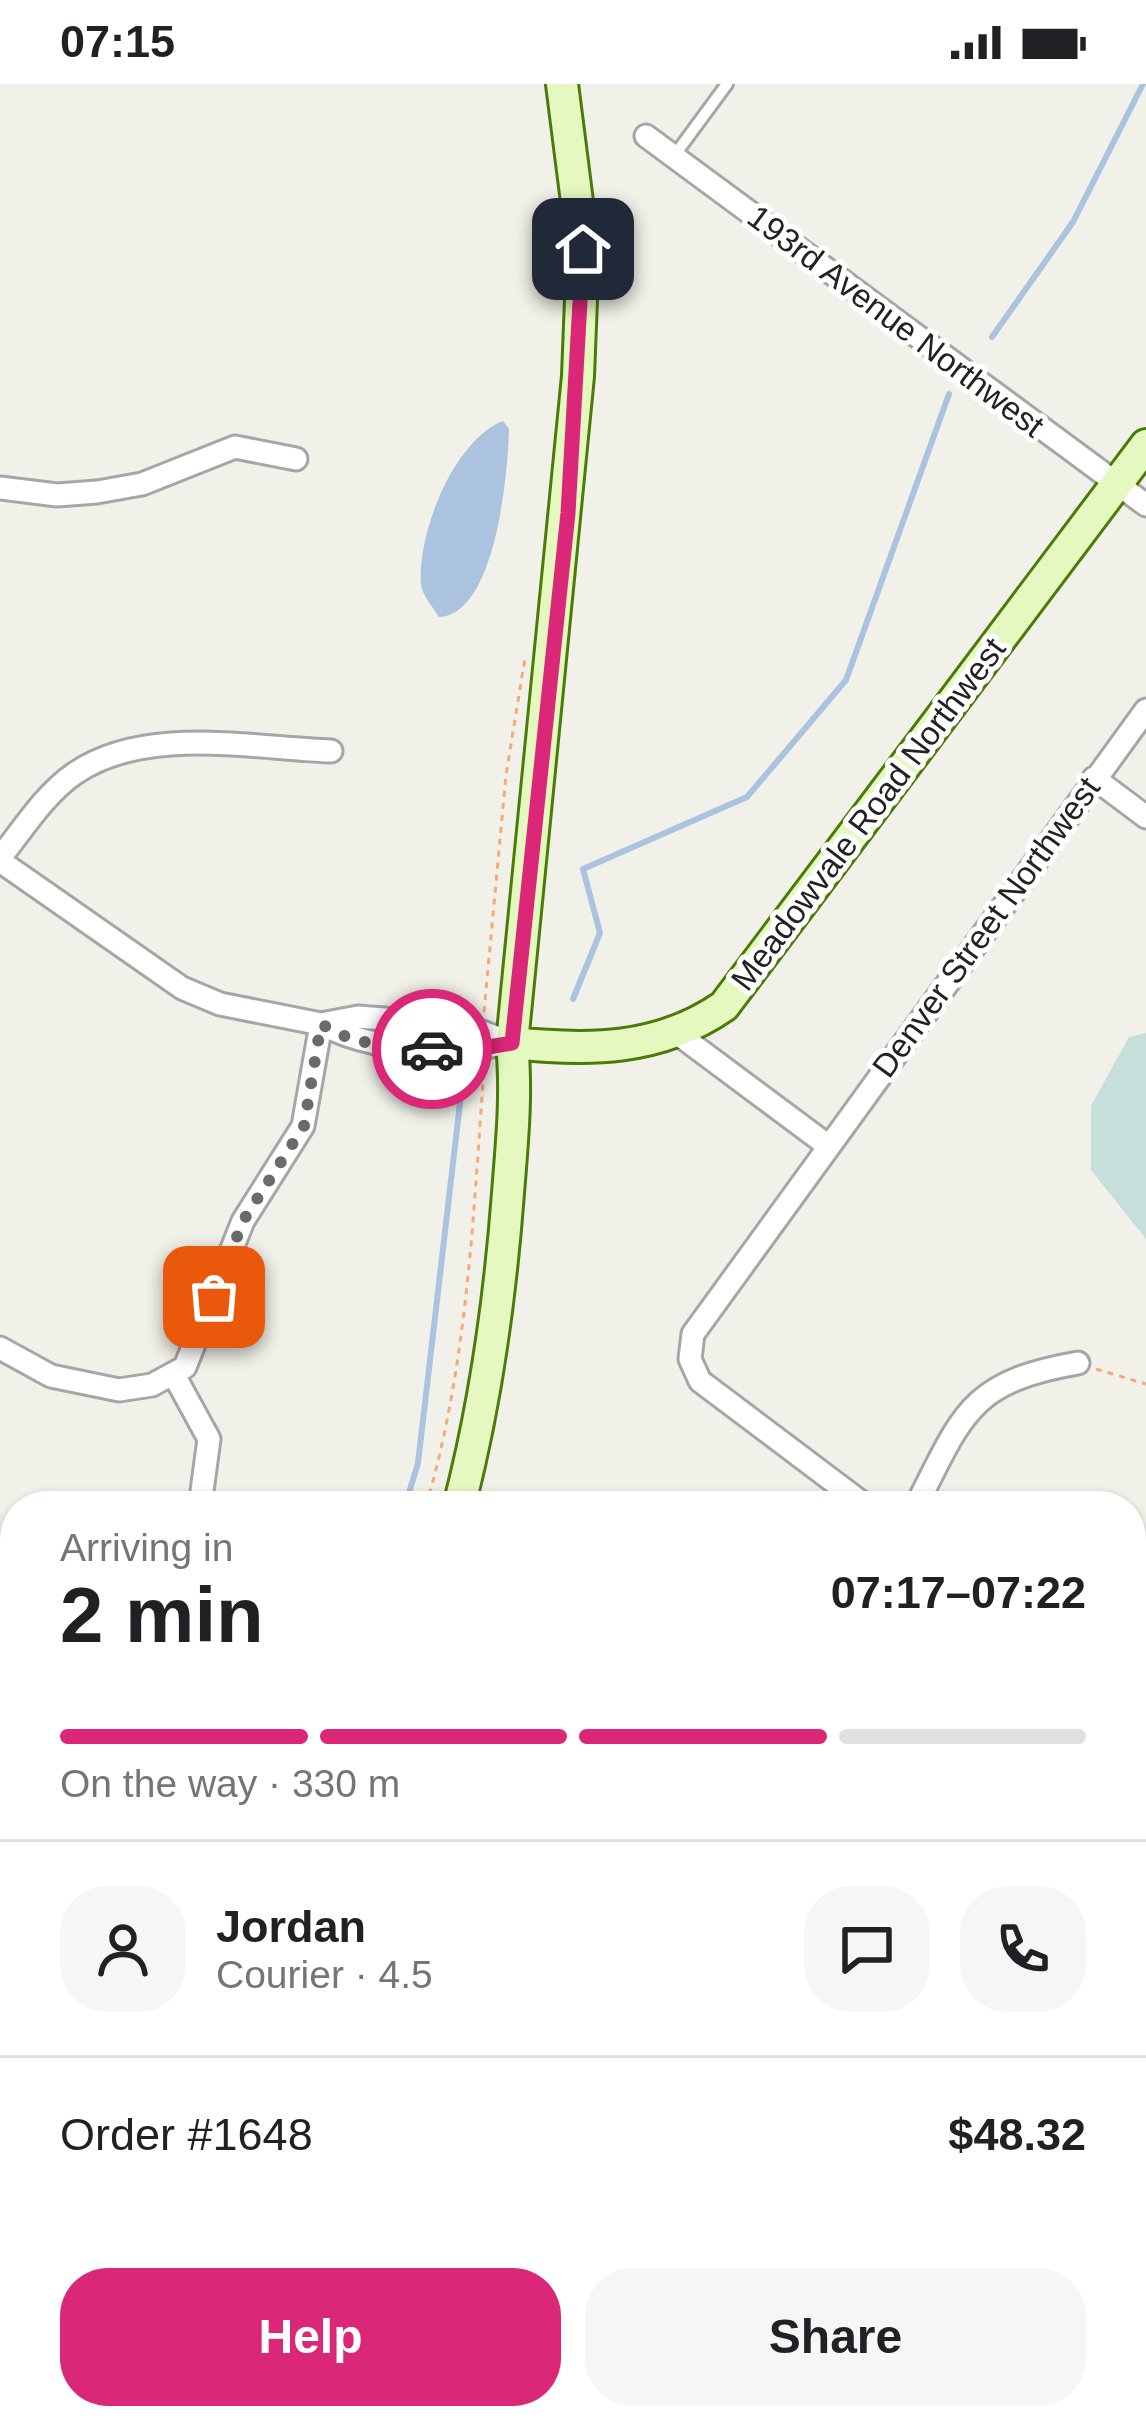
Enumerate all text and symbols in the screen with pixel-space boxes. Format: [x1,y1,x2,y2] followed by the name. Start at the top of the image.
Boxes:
[60,16,175,67] text: 07:15
[532,198,634,300] pin
[741,198,1051,444] street label: 193rd Avenue Northwest
[550,216,616,282] icon: home
[724,631,1012,997] street label: Meadowvale Road Northwest
[865,770,1107,1084] street label: Denver Street Northwest
[372,989,492,1109] courier
[399,1016,465,1082] icon: car
[163,1246,265,1348] pin
[181,1264,247,1330] icon: bag
[60,1526,233,1569] text: Arriving in
[831,1567,1086,1618] text: 07:17–07:22
[60,1571,264,1659] text: 2 min
[60,1762,400,1805] text: On the way · 330 m
[60,1886,186,2012] button: person
[804,1886,930,2012] button: chat
[960,1886,1086,2012] button: phone
[216,1901,366,1952] text: Jordan
[216,1953,433,1996] text: Courier · 4.5
[60,2109,313,2160] text: Order #1648
[948,2109,1086,2160] text: $48.32
[60,2268,561,2406] button: Help
[585,2268,1086,2406] button: Share

